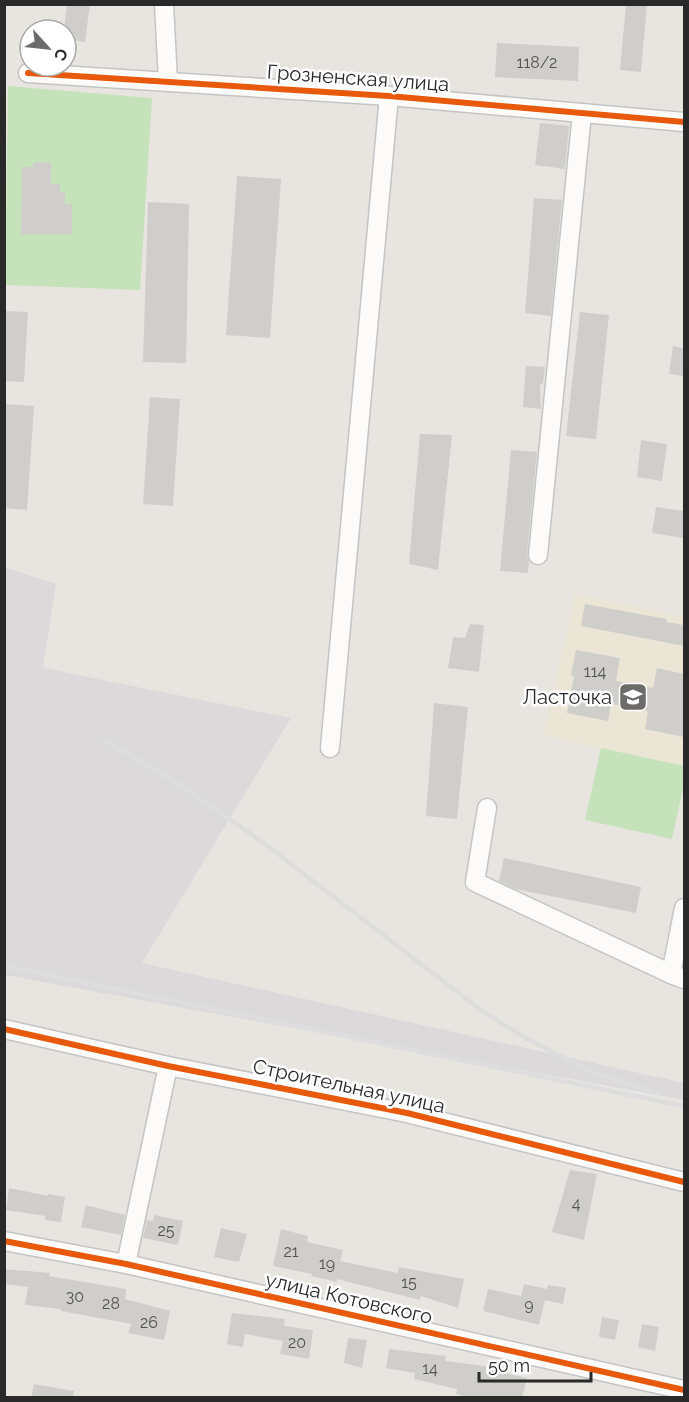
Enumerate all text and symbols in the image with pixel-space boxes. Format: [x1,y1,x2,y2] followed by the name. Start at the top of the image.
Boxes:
[18,18,78,78] north arrow
[50,45,72,64] text: С
[517,53,557,72] house number: 118/2
[266,60,450,96] street label: Грозненская улица
[584,662,606,681] house number: 114
[617,681,649,713] school or university icon: Ласточка
[523,685,612,709] place label: Ласточка
[251,1054,447,1118] street label: Строительная улица
[572,1194,581,1213] house number: 4
[157,1221,175,1240] house number: 25
[283,1242,299,1261] house number: 21
[319,1254,335,1273] house number: 19
[263,1267,435,1329] street label: улица Котовского
[401,1273,417,1292] house number: 15
[66,1287,84,1306] house number: 30
[102,1294,120,1313] house number: 28
[524,1295,534,1314] house number: 9
[140,1313,158,1332] house number: 26
[288,1333,306,1352] house number: 20
[479,1345,592,1383] scale bar
[488,1355,530,1376] text: 50 m
[422,1359,438,1378] house number: 14

